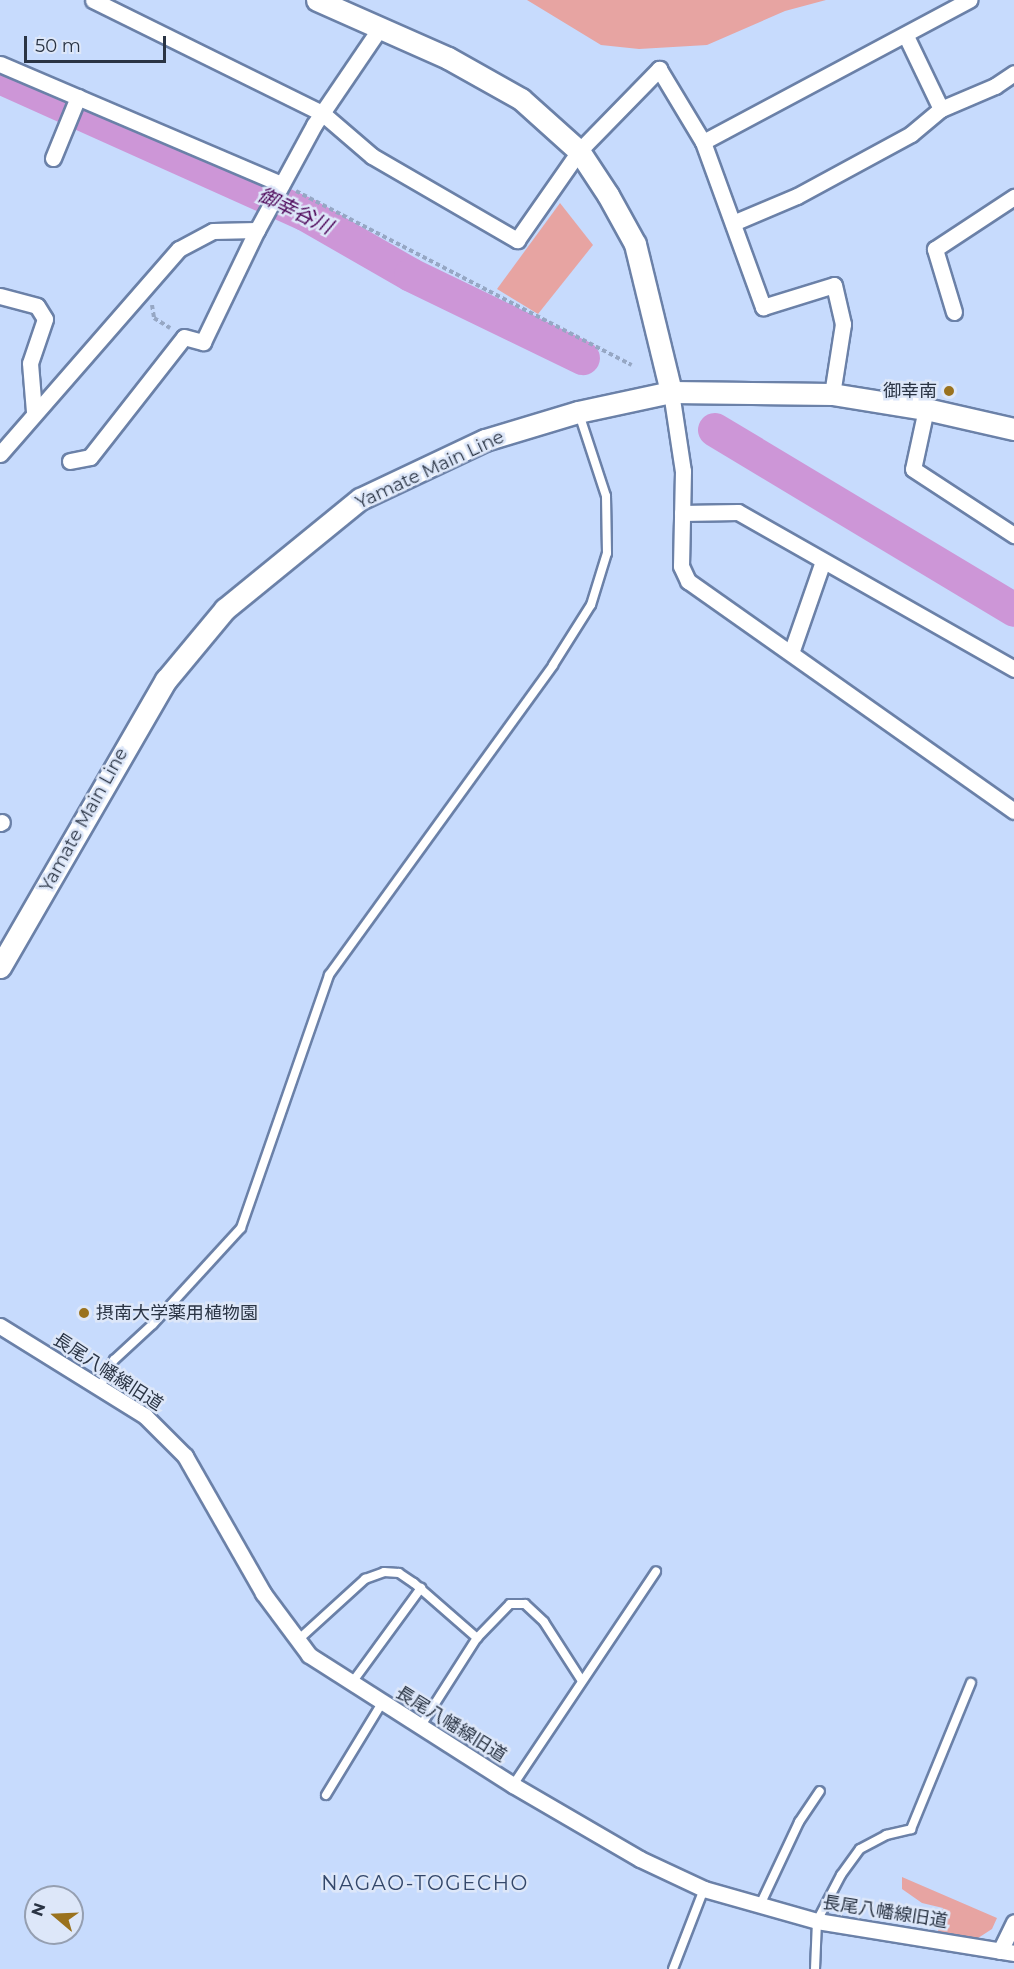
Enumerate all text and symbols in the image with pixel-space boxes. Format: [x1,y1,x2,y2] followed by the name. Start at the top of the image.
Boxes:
[27,24,170,62] scale bar
[35,35,81,57] text: 50 m
[254,183,336,239] water label: 御幸谷川
[883,380,937,402] place label: 御幸南
[942,384,956,398] marker: 御幸南
[352,426,508,514] street label: Yamate Main Line
[35,744,133,896] street label: Yamate Main Line
[96,1302,258,1324] place label: 摂南大学薬用植物園
[77,1306,91,1320] marker: 摂南大学薬用植物園
[49,1329,167,1415] street label: 長尾八幡線旧道
[392,1681,510,1767] street label: 長尾八幡線旧道
[321,1871,529,1895] district label: NAGAO-TOGECHO
[24,1885,84,1945] north arrow
[821,1891,949,1933] street label: 長尾八幡線旧道
[27,1900,49,1919] text: N

